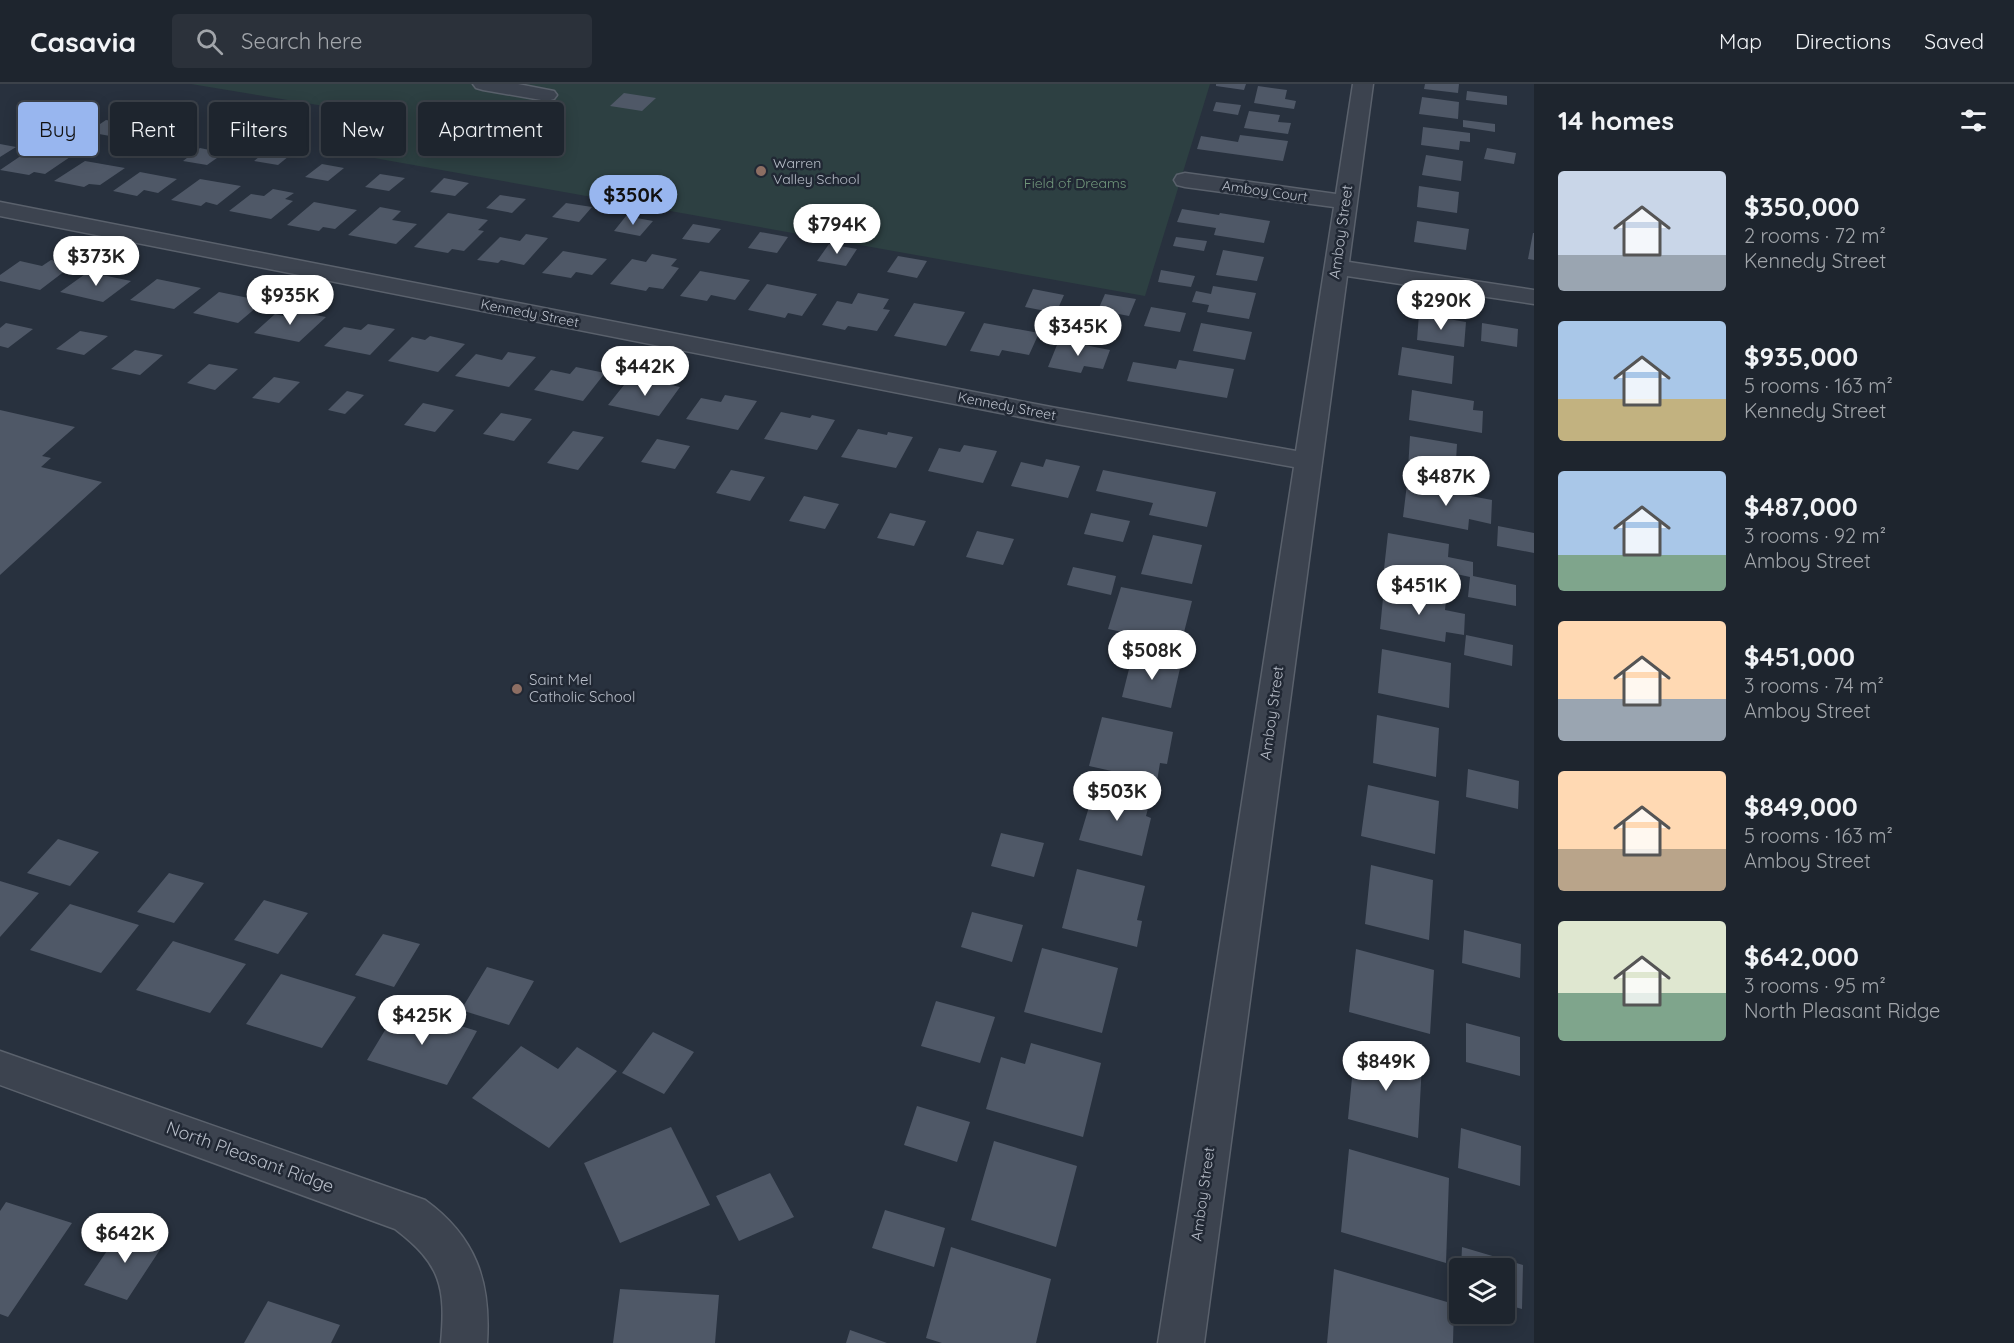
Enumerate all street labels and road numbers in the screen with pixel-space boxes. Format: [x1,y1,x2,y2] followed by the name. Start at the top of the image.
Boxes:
[1221,176,1309,206] street label: Amboy Court
[1324,183,1357,280] street label: Amboy Street
[479,295,581,331] street label: Kennedy Street
[956,388,1058,424] street label: Kennedy Street
[1255,664,1288,761] street label: Amboy Street
[163,1115,337,1198] street label: North Pleasant Ridge
[1186,1145,1219,1242] street label: Amboy Street

